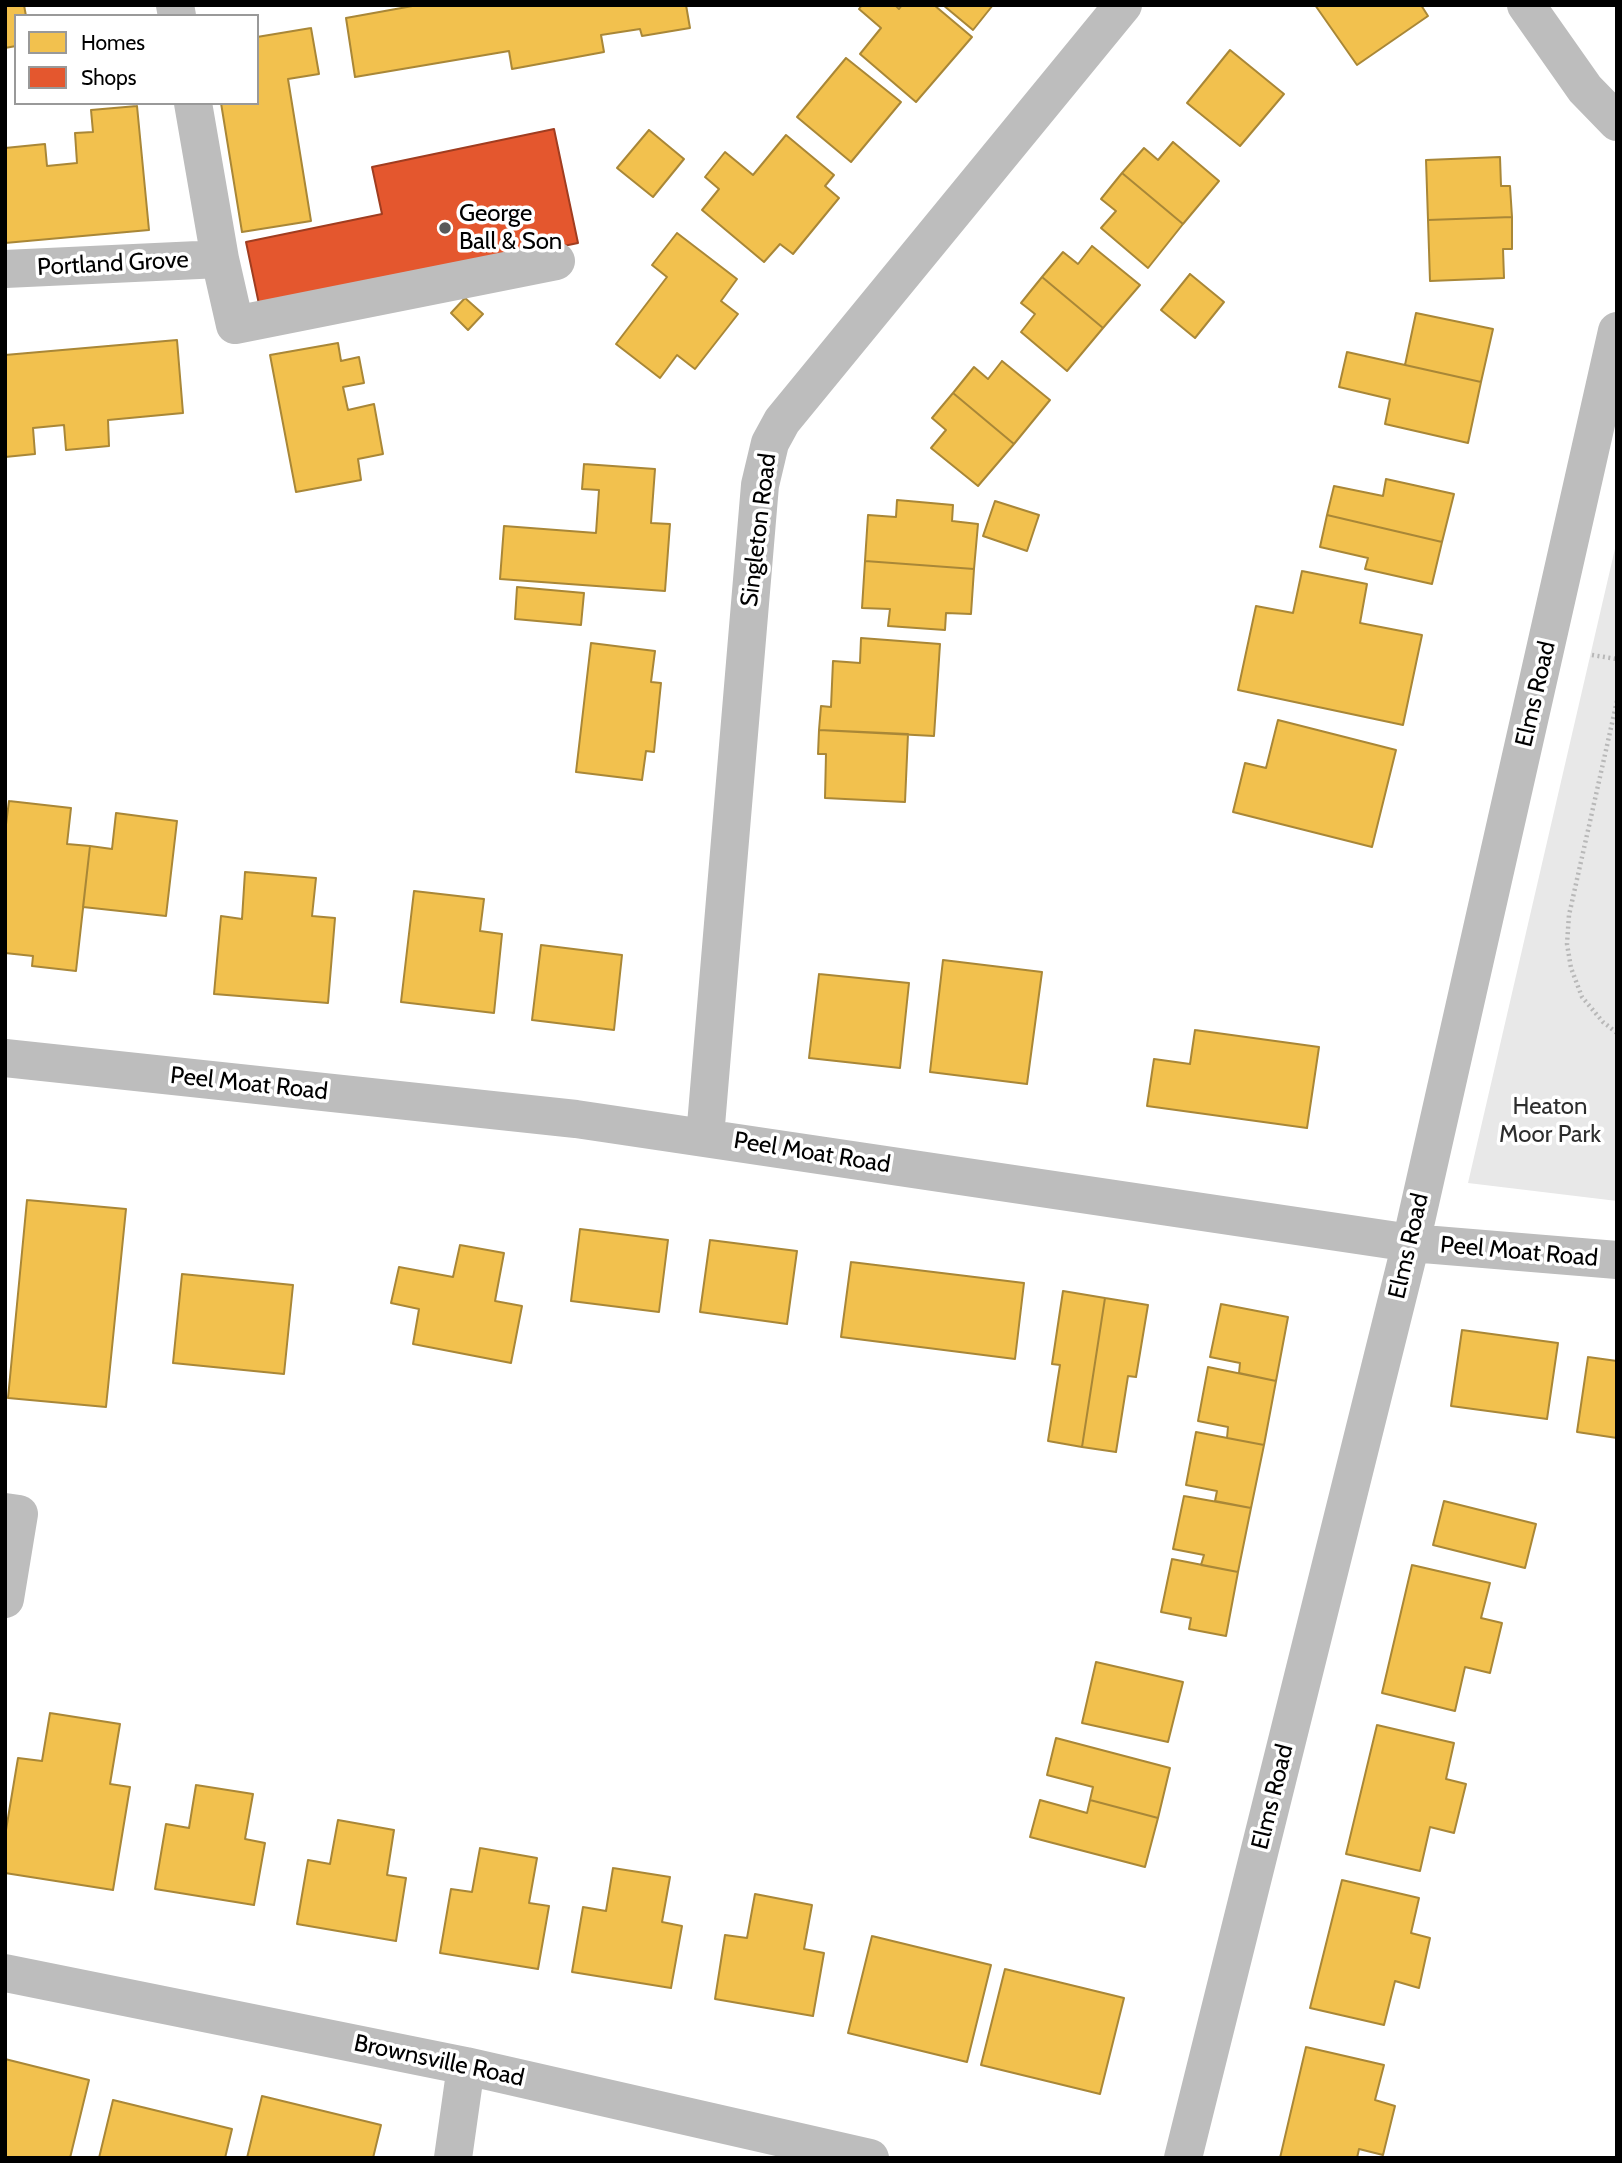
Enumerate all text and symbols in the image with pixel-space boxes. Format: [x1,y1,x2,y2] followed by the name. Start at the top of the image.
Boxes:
[14,14,259,105] legend
[81,30,145,55] text: Homes
[81,65,136,90] text: Shops
[459,200,562,256] place label: George Ball & Son
[437,220,453,236] marker: George Ball & Son
[36,246,190,282] street label: Portland Grove
[735,452,783,608] street label: Singleton Road
[1510,638,1562,750] street label: Elms Road
[169,1061,329,1107] street label: Peel Moat Road
[1499,1093,1601,1149] park label: Heaton Moor Park
[732,1126,892,1180] street label: Peel Moat Road
[1383,1190,1435,1302] street label: Elms Road
[1439,1231,1599,1273] street label: Peel Moat Road
[1246,1741,1300,1853] street label: Elms Road
[351,2029,527,2093] street label: Brownsville Road

